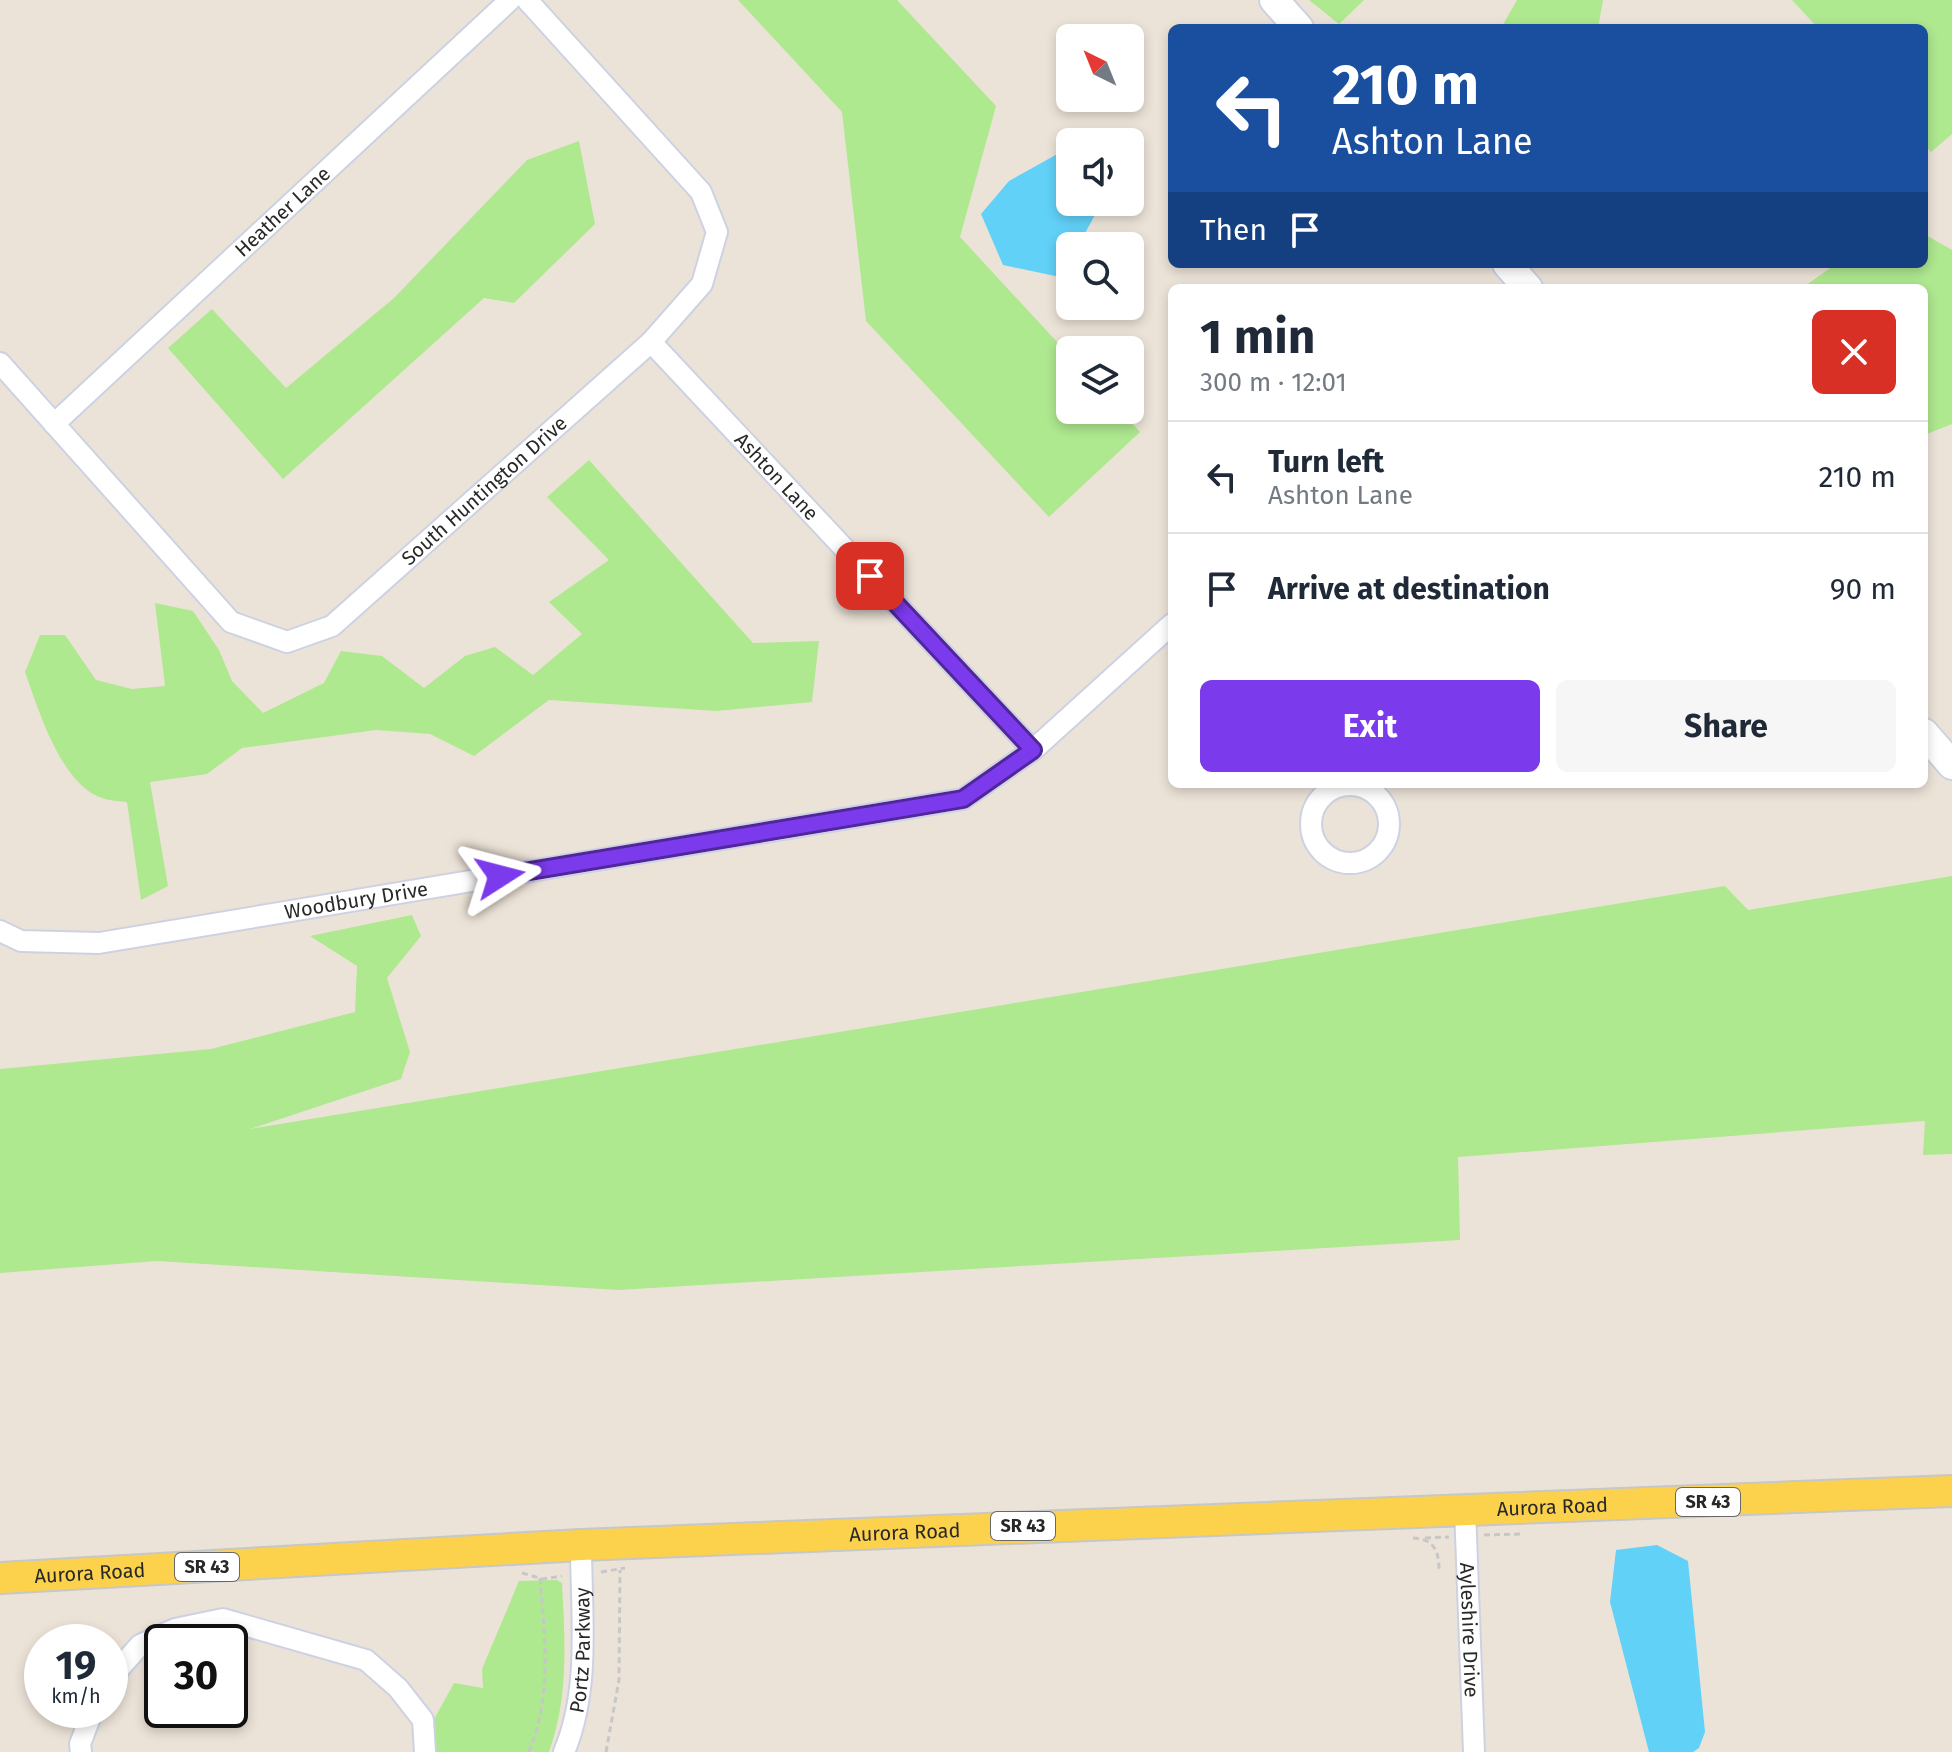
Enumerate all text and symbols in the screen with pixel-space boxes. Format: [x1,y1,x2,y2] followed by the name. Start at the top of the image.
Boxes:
[1056,24,1144,112] north arrow
[1056,24,1144,424] map controls
[1332,52,1479,119] text: 210 m
[1200,56,1304,160] icon: left
[1332,120,1533,164] text: Ashton Lane
[1056,128,1144,216] button: sound
[230,161,335,262] street label: Heather Lane
[1283,208,1327,252] icon: arrive
[1200,212,1267,248] text: Then
[1056,232,1144,320] button: search
[1200,308,1315,366] text: 1 min
[1812,310,1896,394] button: close
[1056,336,1144,424] button: layers
[1200,367,1347,398] text: 300 m · 12:01
[397,411,572,570] street label: South Huntington Drive
[730,427,824,525] street label: Ashton Lane
[1268,444,1384,480] text: Turn left
[1200,455,1244,499] icon: left
[1819,459,1896,495] text: 210 m
[1268,480,1413,511] text: Ashton Lane
[836,542,904,610] pin
[848,554,892,598] icon: arrive
[1200,567,1244,611] icon: arrive
[1268,571,1550,607] text: Arrive at destination
[1830,571,1896,607] text: 90 m
[1200,680,1540,772] button: Exit
[1556,680,1896,772] button: Share
[458,834,542,918] position arrow
[283,876,430,924] street label: Woodbury Drive
[1676,1488,1740,1516] road number: SR 43
[1496,1493,1608,1521] street label: Aurora Road
[991,1512,1055,1540] road number: SR 43
[849,1518,961,1546] street label: Aurora Road
[175,1553,239,1581] road number: SR 43
[34,1558,146,1588] street label: Aurora Road
[1455,1562,1484,1698] street label: Ayleshire Drive
[564,1587,595,1715] street label: Portz Parkway
[144,1624,248,1728] speed limit sign: 30
[56,1642,96,1690] text: 19
[51,1684,101,1708] text: km/h

